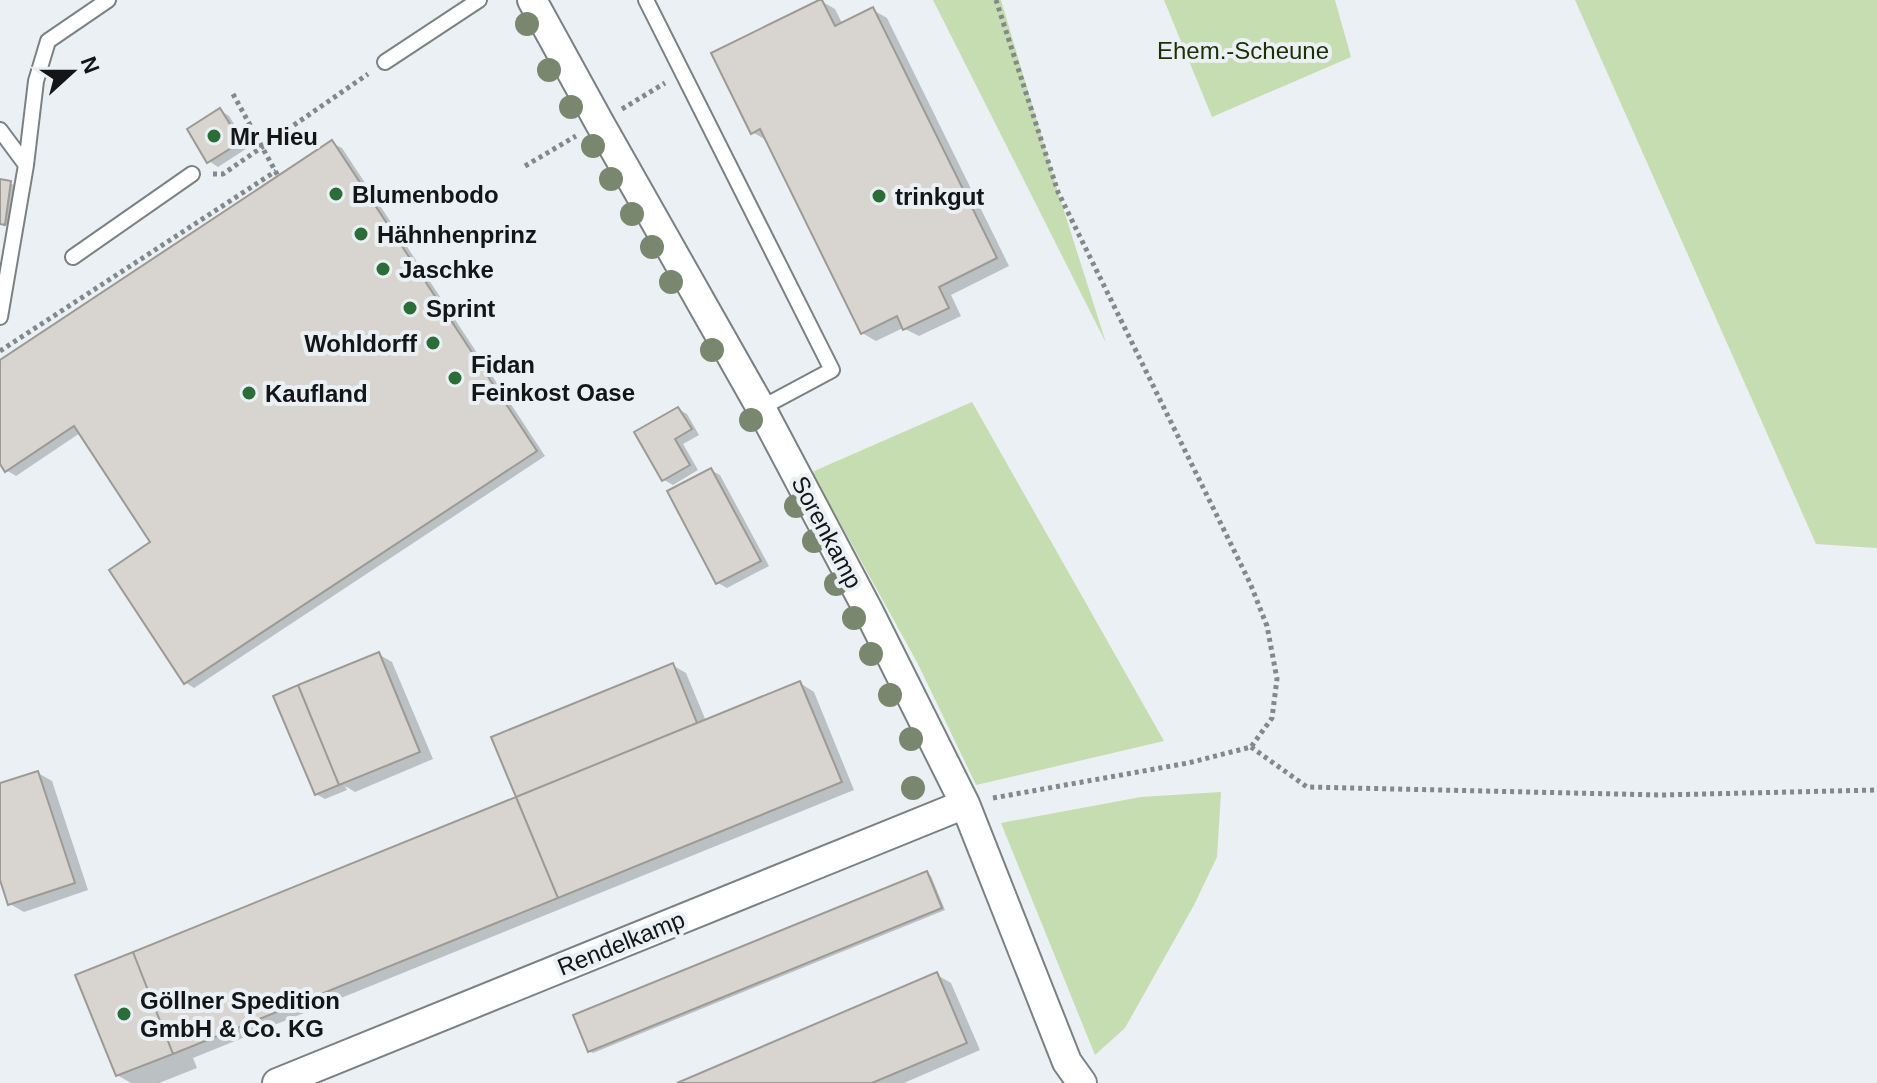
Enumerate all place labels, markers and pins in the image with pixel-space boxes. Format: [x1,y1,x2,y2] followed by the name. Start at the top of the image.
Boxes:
[230,123,318,150] place label: Mr Hieu
[205,127,223,145] marker: Mr Hieu
[352,181,499,208] place label: Blumenbodo
[895,183,984,210] place label: trinkgut
[327,185,345,203] marker: Blumenbodo
[870,187,888,205] marker: trinkgut
[377,221,537,248] place label: Hähnhenprinz
[352,225,370,243] marker: Hähnhenprinz
[399,256,494,283] place label: Jaschke
[374,260,392,278] marker: Jaschke
[426,295,495,322] place label: Sprint
[401,299,419,317] marker: Sprint
[304,330,418,357] place label: Wohldorff
[424,334,442,352] marker: Wohldorff
[471,351,635,406] place label: Fidan Feinkost Oase
[446,369,464,387] marker: Fidan Feinkost Oase
[265,380,368,407] place label: Kaufland
[240,384,258,402] marker: Kaufland
[140,987,340,1042] place label: Göllner Spedition GmbH & Co. KG
[115,1005,133,1023] marker: Göllner Spedition GmbH & Co. KG

